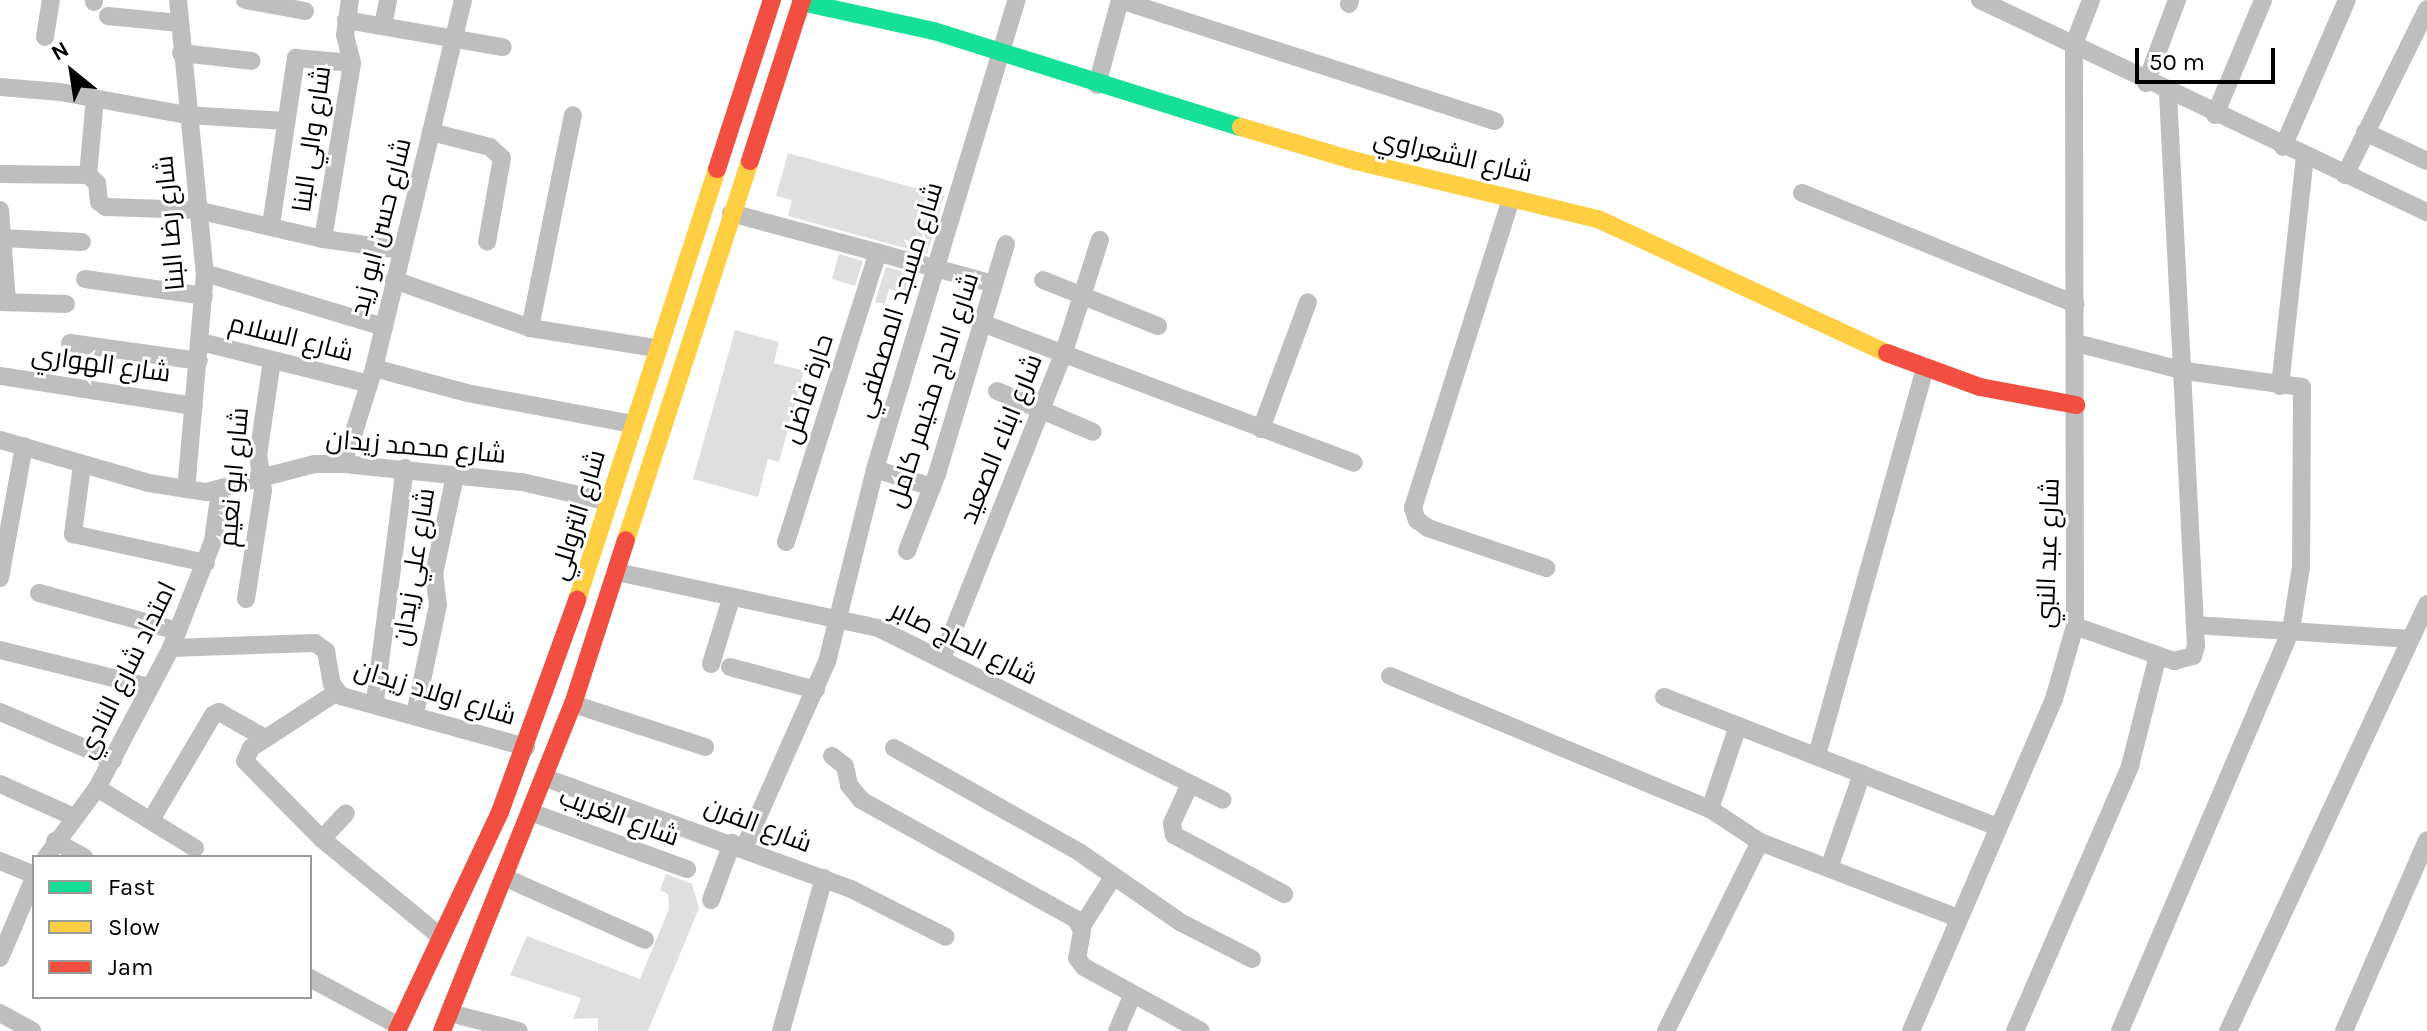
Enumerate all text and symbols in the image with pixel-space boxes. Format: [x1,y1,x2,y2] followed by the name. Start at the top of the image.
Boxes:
[32,32,112,112] north arrow
[2139,32,2279,82] scale bar
[47,36,73,66] text: N
[2149,48,2205,76] text: 50 m
[286,64,338,214] street label: شارع والي البنا
[1371,123,1535,189] street label: شارع الشعراوي
[344,135,418,319] street label: شارع حسن ابو زيد
[149,154,191,292] street label: شارع رضا البنا
[848,179,950,421] street label: شارع مسجد المصطفي
[880,268,986,512] street label: شارع الحاج مخيمر كامل
[226,308,356,368] street label: شارع السلام
[776,330,840,448] street label: حارة فاضل
[30,339,172,389] street label: شارع الهواري
[953,349,1049,529] street label: شارع ابناء الصعيد
[212,406,256,548] street label: شارع ابو نعيم
[325,424,507,470] street label: شارع محمد زيدان
[543,446,613,584] street label: شارع التروللي
[2030,477,2066,629] street label: شارع عبد النبي
[386,486,442,648] street label: شارع علي زيدان
[71,577,183,763] street label: امتداد شارع النادي
[886,594,1042,692] street label: شارع الحاج صابر
[350,654,520,732] street label: شارع اولاد زيدان
[555,781,683,853] street label: شارع الغريب
[700,790,816,860] street label: شارع الفرن
[32,855,312,999] legend
[108,873,155,901] text: Fast
[108,913,160,941] text: Slow
[108,953,153,981] text: Jam

